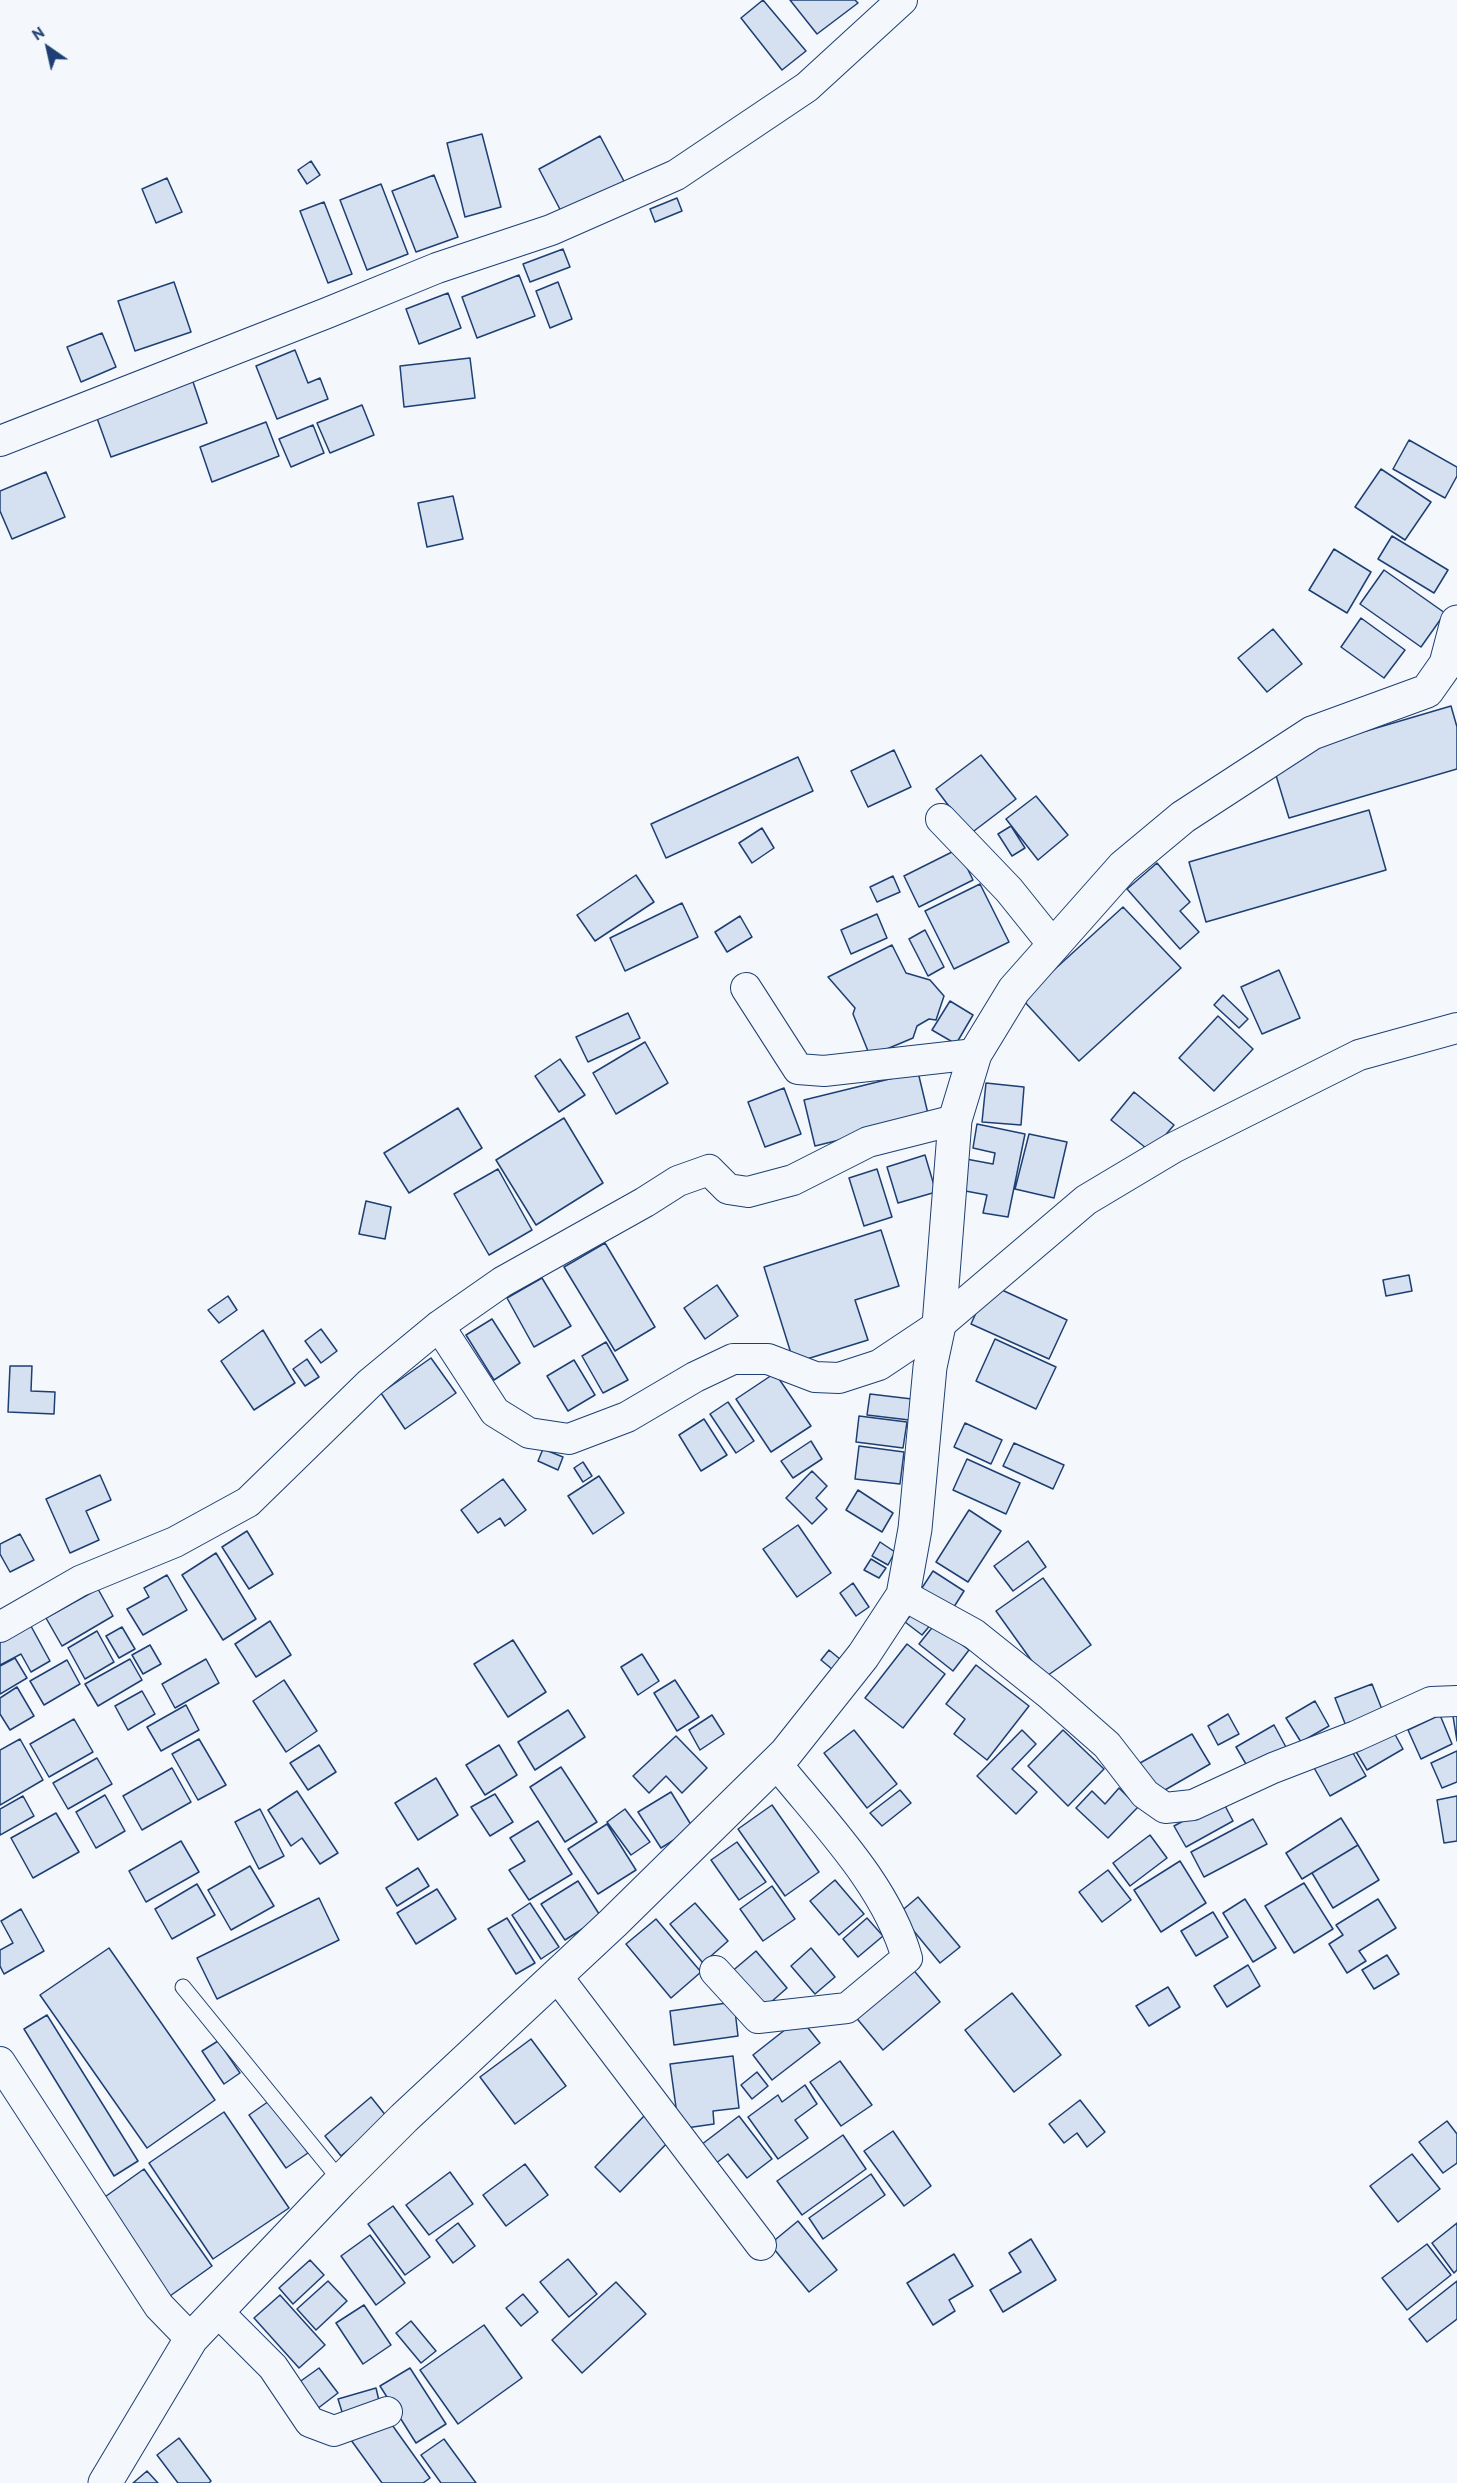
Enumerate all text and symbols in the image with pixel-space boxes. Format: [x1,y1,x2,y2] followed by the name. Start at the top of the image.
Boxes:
[18,18,78,78] north arrow
[28,22,48,44] text: N

